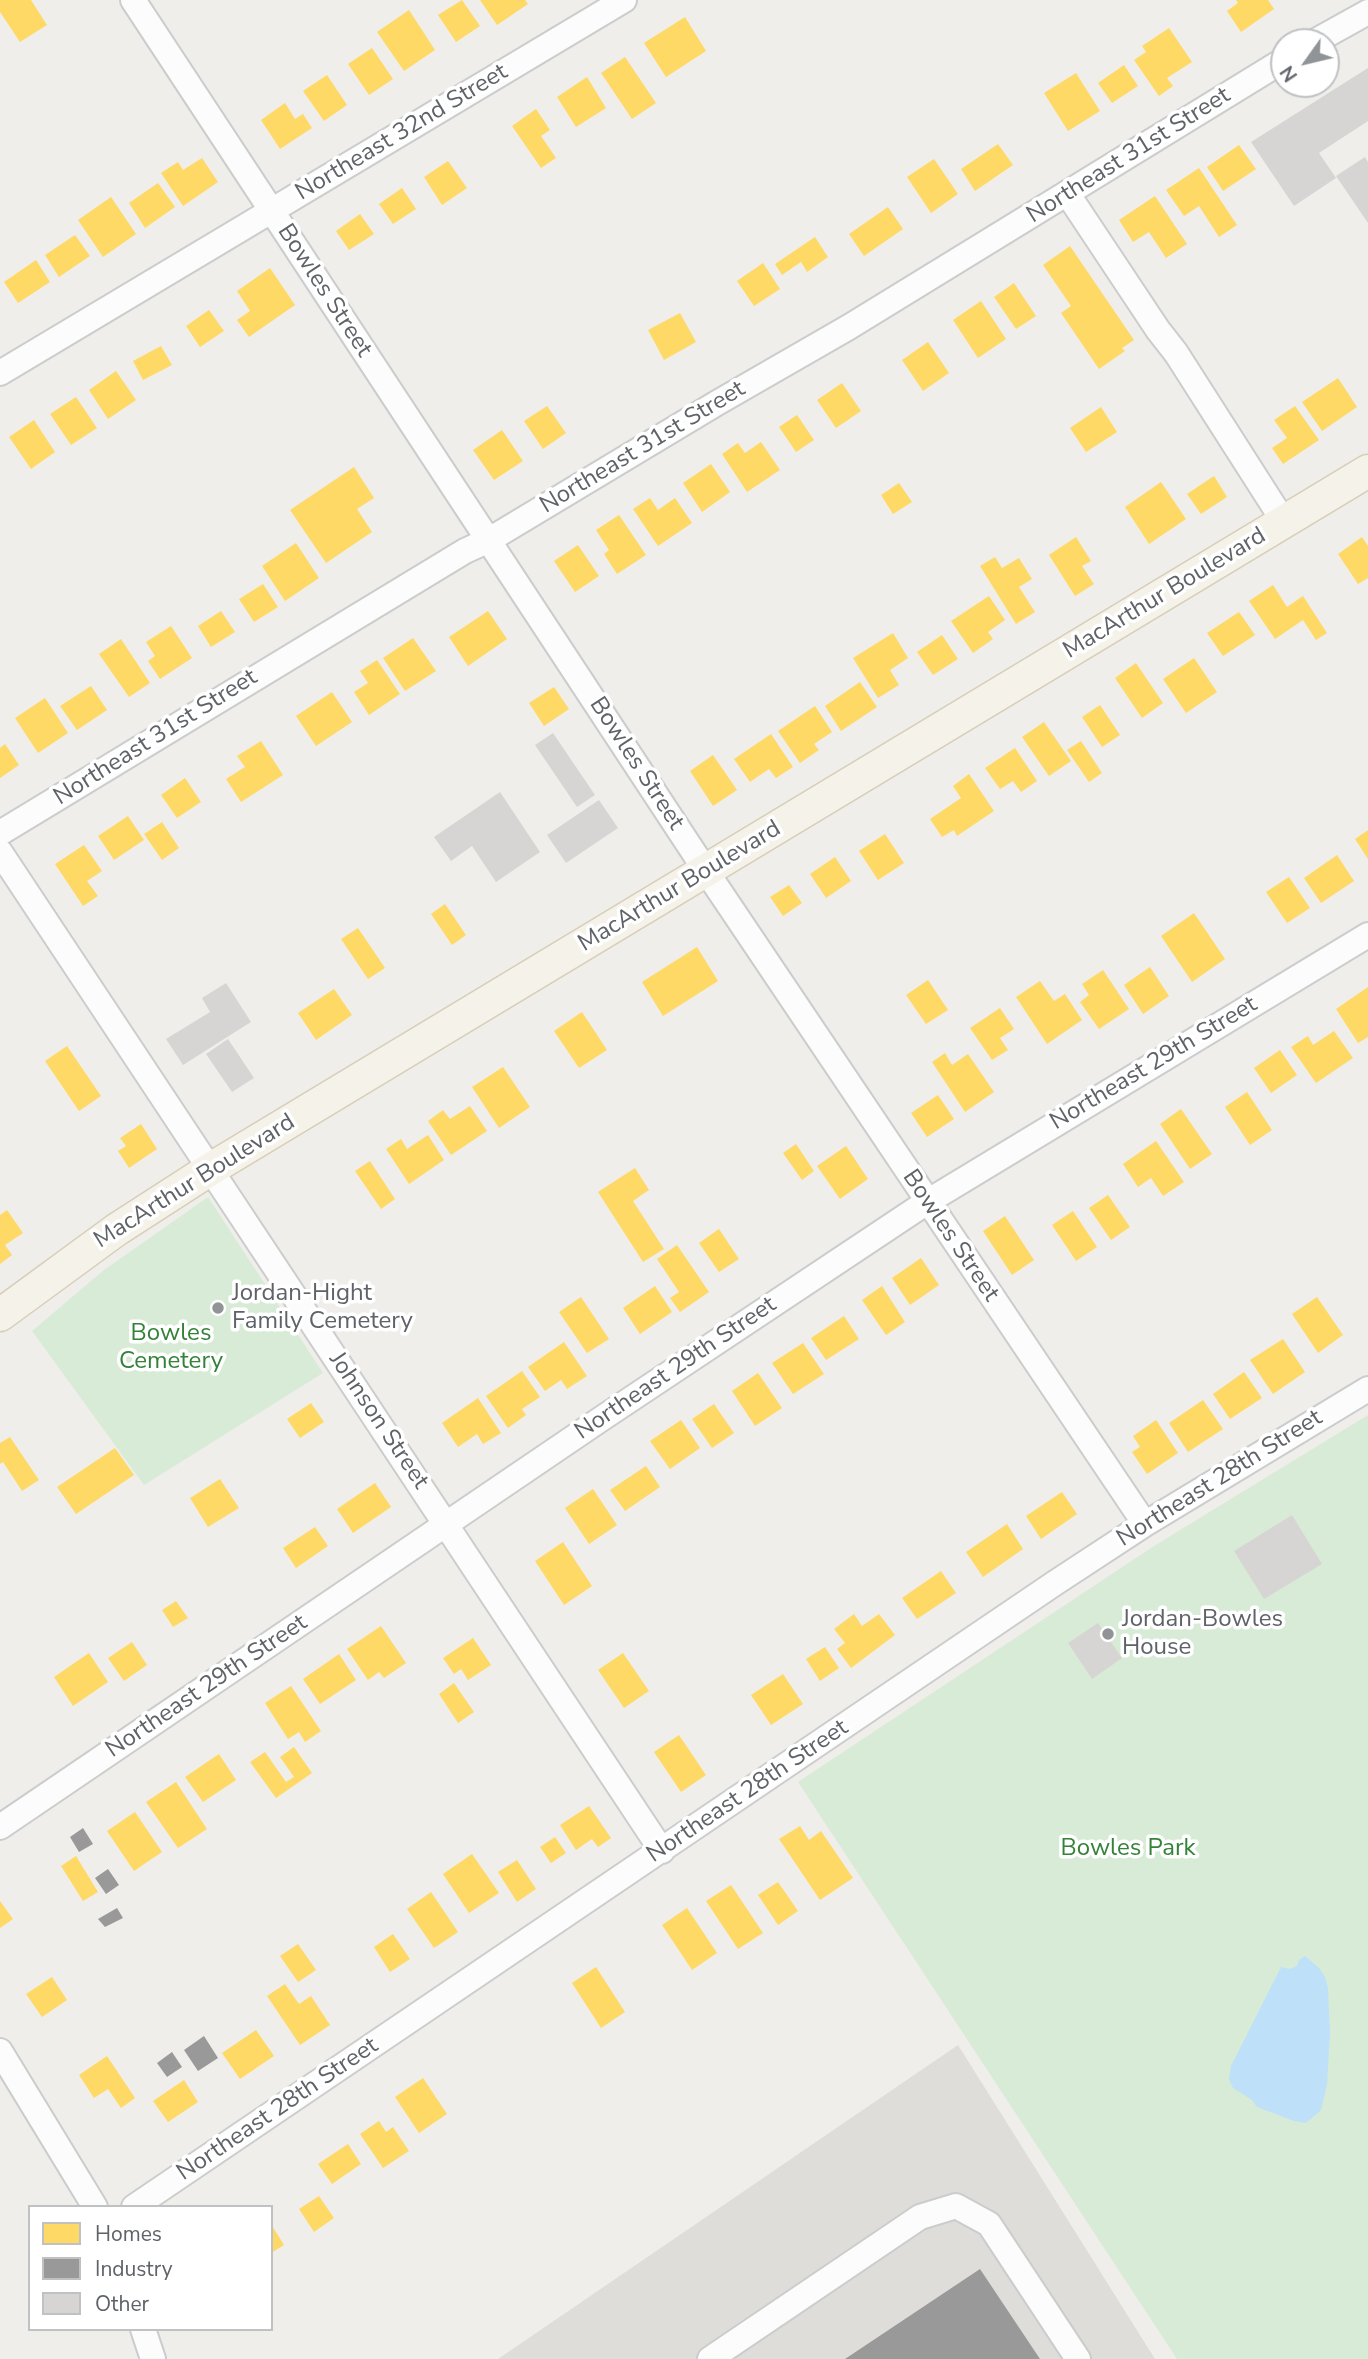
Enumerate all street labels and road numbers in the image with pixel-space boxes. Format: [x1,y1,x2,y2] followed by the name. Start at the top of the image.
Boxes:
[291,58,513,208] street label: Northeast 32nd Street
[1022,82,1236,230] street label: Northeast 31st Street
[270,219,378,363] street label: Bowles Street
[535,375,751,521] street label: Northeast 31st Street
[1058,522,1272,666] street label: MacArthur Boulevard
[49,664,263,812] street label: Northeast 31st Street
[582,692,690,836] street label: Bowles Street
[573,815,787,959] street label: MacArthur Boulevard
[1045,991,1263,1137] street label: Northeast 29th Street
[89,1109,301,1255] street label: MacArthur Boulevard
[895,1165,1005,1307] street label: Bowles Street
[570,1291,782,1447] street label: Northeast 29th Street
[322,1347,434,1495] street label: Johnson Street
[1112,1404,1328,1554] street label: Northeast 28th Street
[101,1609,313,1765] street label: Northeast 29th Street
[642,1714,854,1870] street label: Northeast 28th Street
[172,2032,384,2188] street label: Northeast 28th Street

